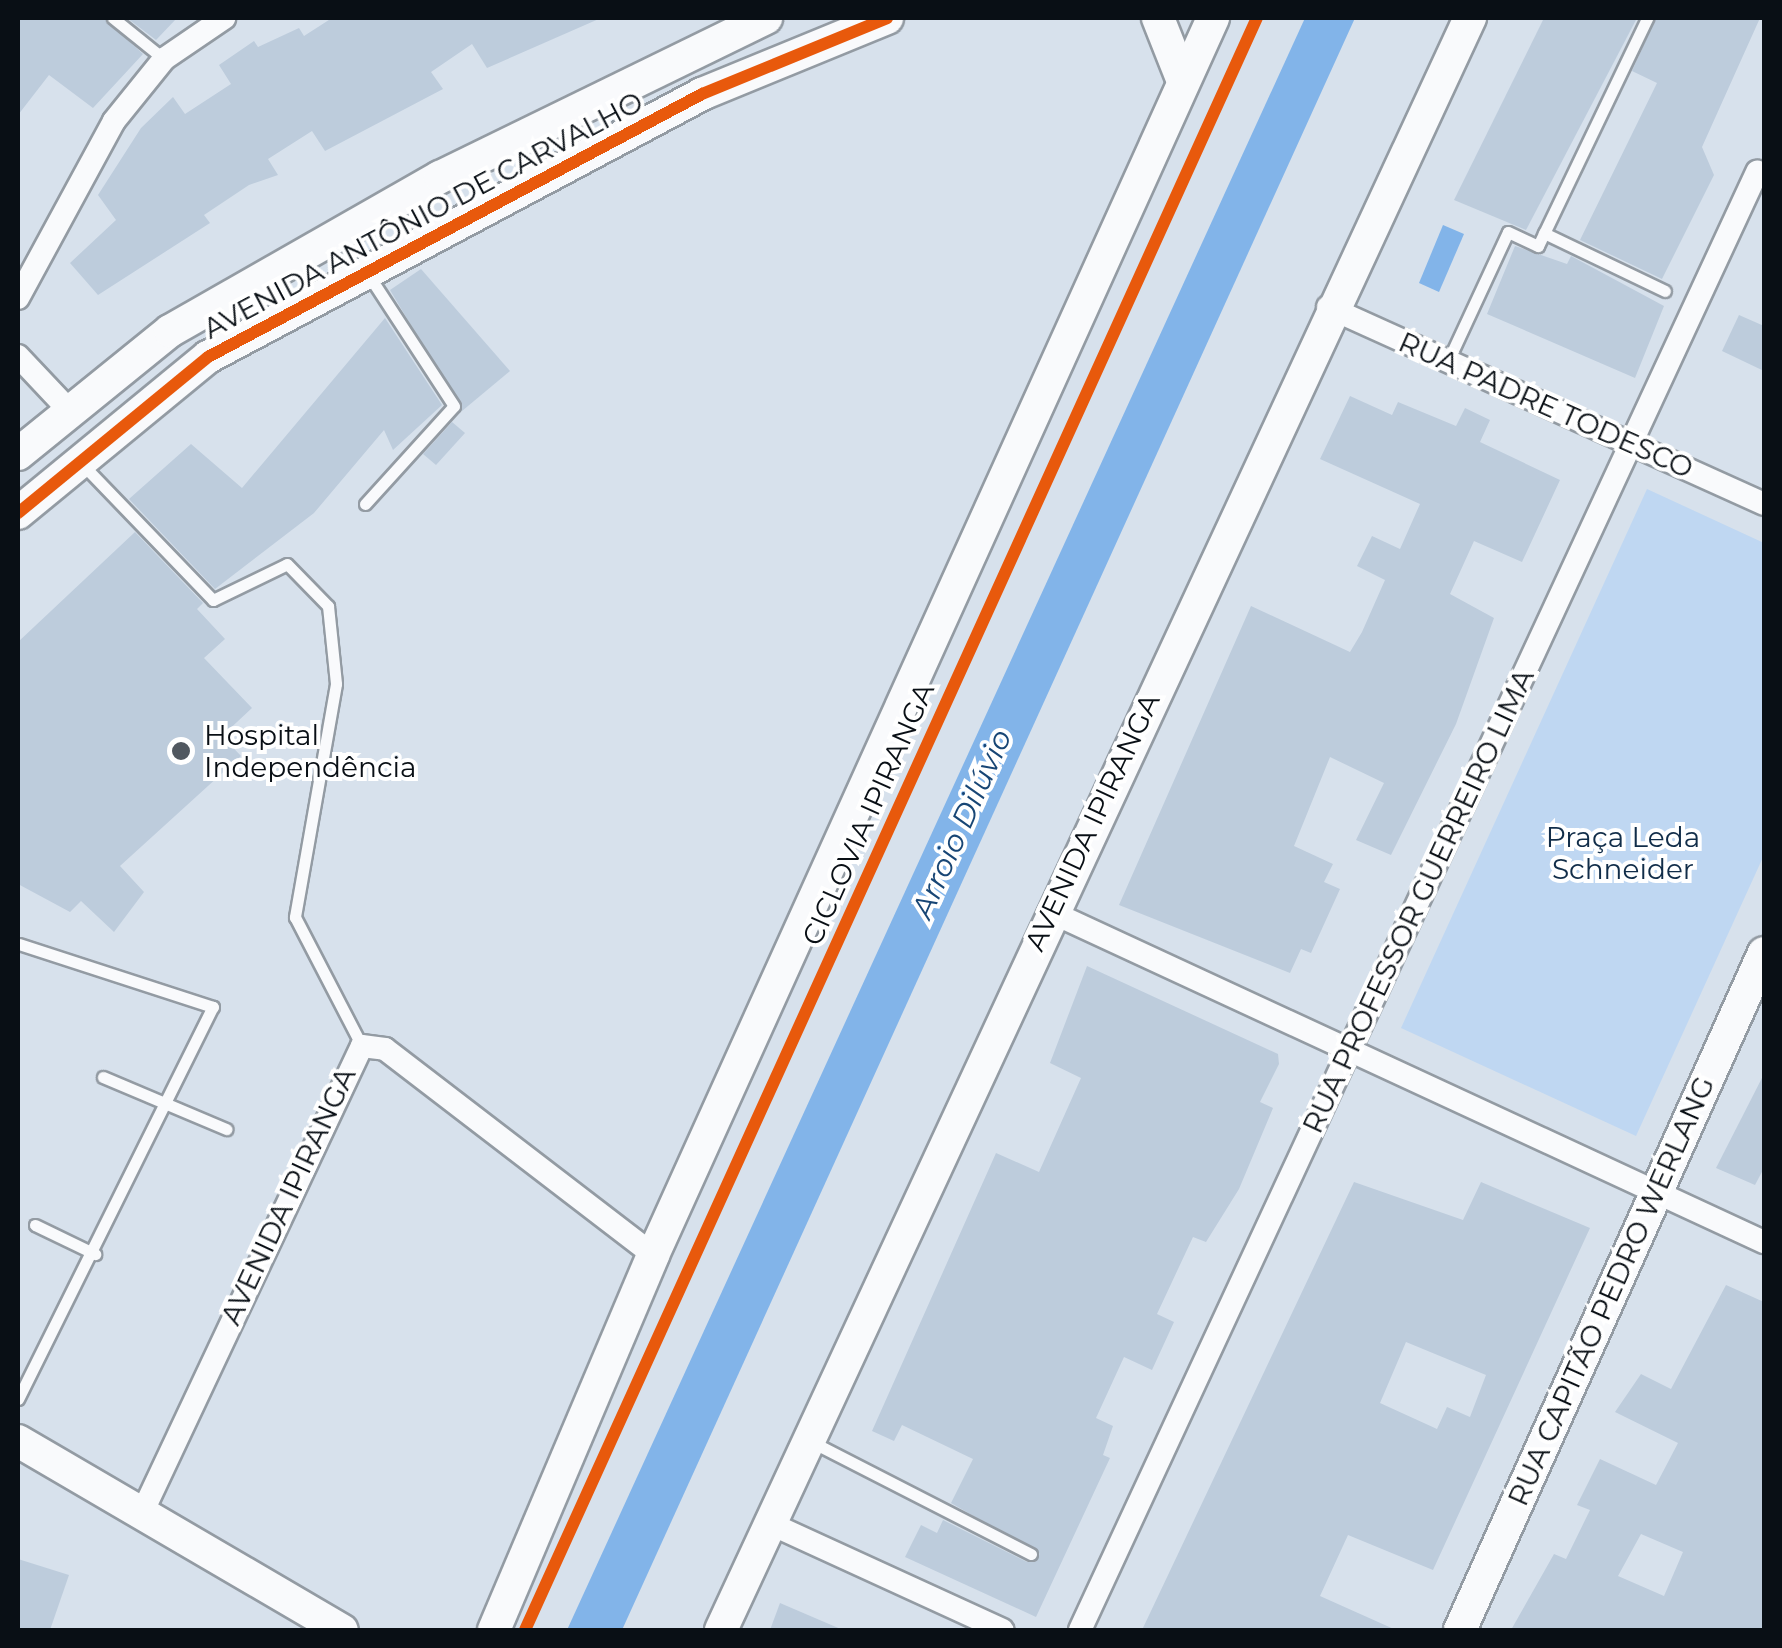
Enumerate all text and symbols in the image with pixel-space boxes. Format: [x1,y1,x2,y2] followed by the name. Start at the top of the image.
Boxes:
[198,84,648,346] street label: AVENIDA ANTÔNIO DE CARVALHO
[1394,325,1698,485] street label: RUA PADRE TODESCO
[1295,664,1541,1138] street label: RUA PROFESSOR GUERREIRO LIMA
[795,678,941,950] street label: CICLOVIA IPIRANGA
[1018,688,1166,956] street label: AVENIDA IPIRANGA
[204,718,417,784] place label: Hospital Independência
[904,724,1020,924] water label: Arroio Dilúvio
[168,738,194,764] marker: Hospital Independência
[1546,820,1700,886] park label: Praça Leda Schneider
[214,1062,362,1330] street label: AVENIDA IPIRANGA
[1501,1071,1721,1511] street label: RUA CAPITÃO PEDRO WERLANG

